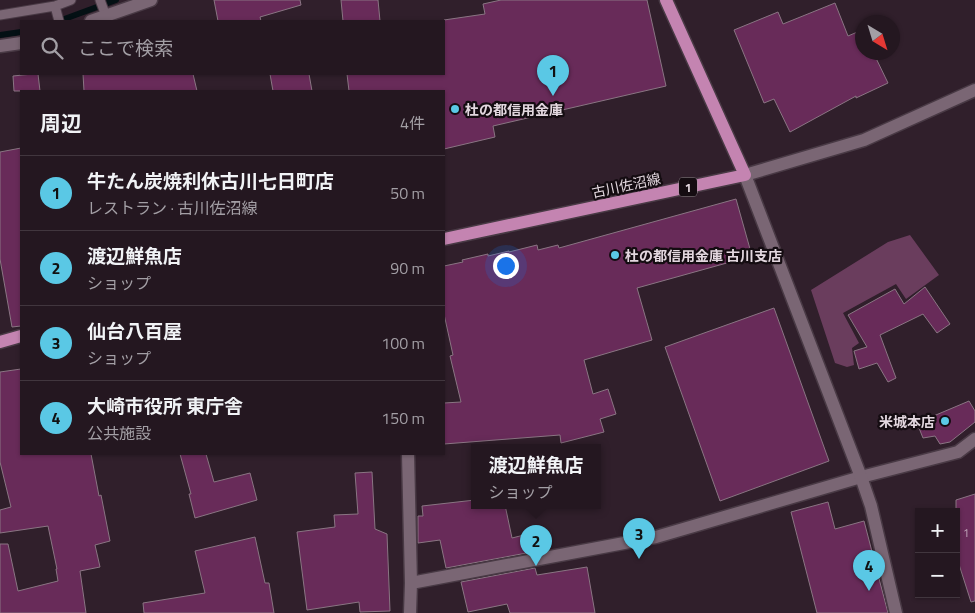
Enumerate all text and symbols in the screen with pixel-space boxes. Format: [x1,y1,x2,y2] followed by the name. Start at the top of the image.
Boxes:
[855,15,900,60] north arrow
[20,20,445,75] search box
[78,33,173,62] text: ここで検索
[38,34,66,62] icon: search
[537,55,569,96] pin: 1
[465,99,563,120] place label: 杜の都信用金庫
[449,103,461,115] marker: 杜の都信用金庫
[40,107,82,139] text: 周辺
[400,111,425,135] text: 4件
[87,166,334,195] text: 牛たん炭焼利休古川七日町店
[590,167,662,203] street label: 古川佐沼線
[679,178,697,196] road number: 1
[52,181,60,205] text: 1
[390,181,425,205] text: 50 m
[87,196,258,220] text: レストラン · 古川佐沼線
[87,241,182,270] text: 渡辺鮮魚店
[625,245,782,266] place label: 杜の都信用金庫 古川支店
[609,249,621,261] marker: 杜の都信用金庫 古川支店
[493,253,519,279] your location
[52,256,60,280] text: 2
[390,256,425,280] text: 90 m
[87,271,151,295] text: ショップ
[87,316,182,345] text: 仙台八百屋
[52,331,60,355] text: 3
[381,331,425,355] text: 100 m
[87,346,151,370] text: ショップ
[87,391,243,420] text: 大崎市役所 東庁舎
[52,406,60,430] text: 4
[381,406,425,430] text: 150 m
[879,411,935,432] place label: 米城本店
[939,415,951,427] marker: 米城本店
[87,421,151,445] text: 公共施設
[471,444,601,509] popup
[488,450,584,479] text: 渡辺鮮魚店
[488,480,553,504] text: ショップ
[915,508,960,598] map controls
[915,508,960,553] button: +
[623,518,655,559] pin: 3
[520,525,552,566] pin: 2
[963,525,969,541] house number: 1
[853,550,885,591] pin: 4
[915,553,960,598] button: −

